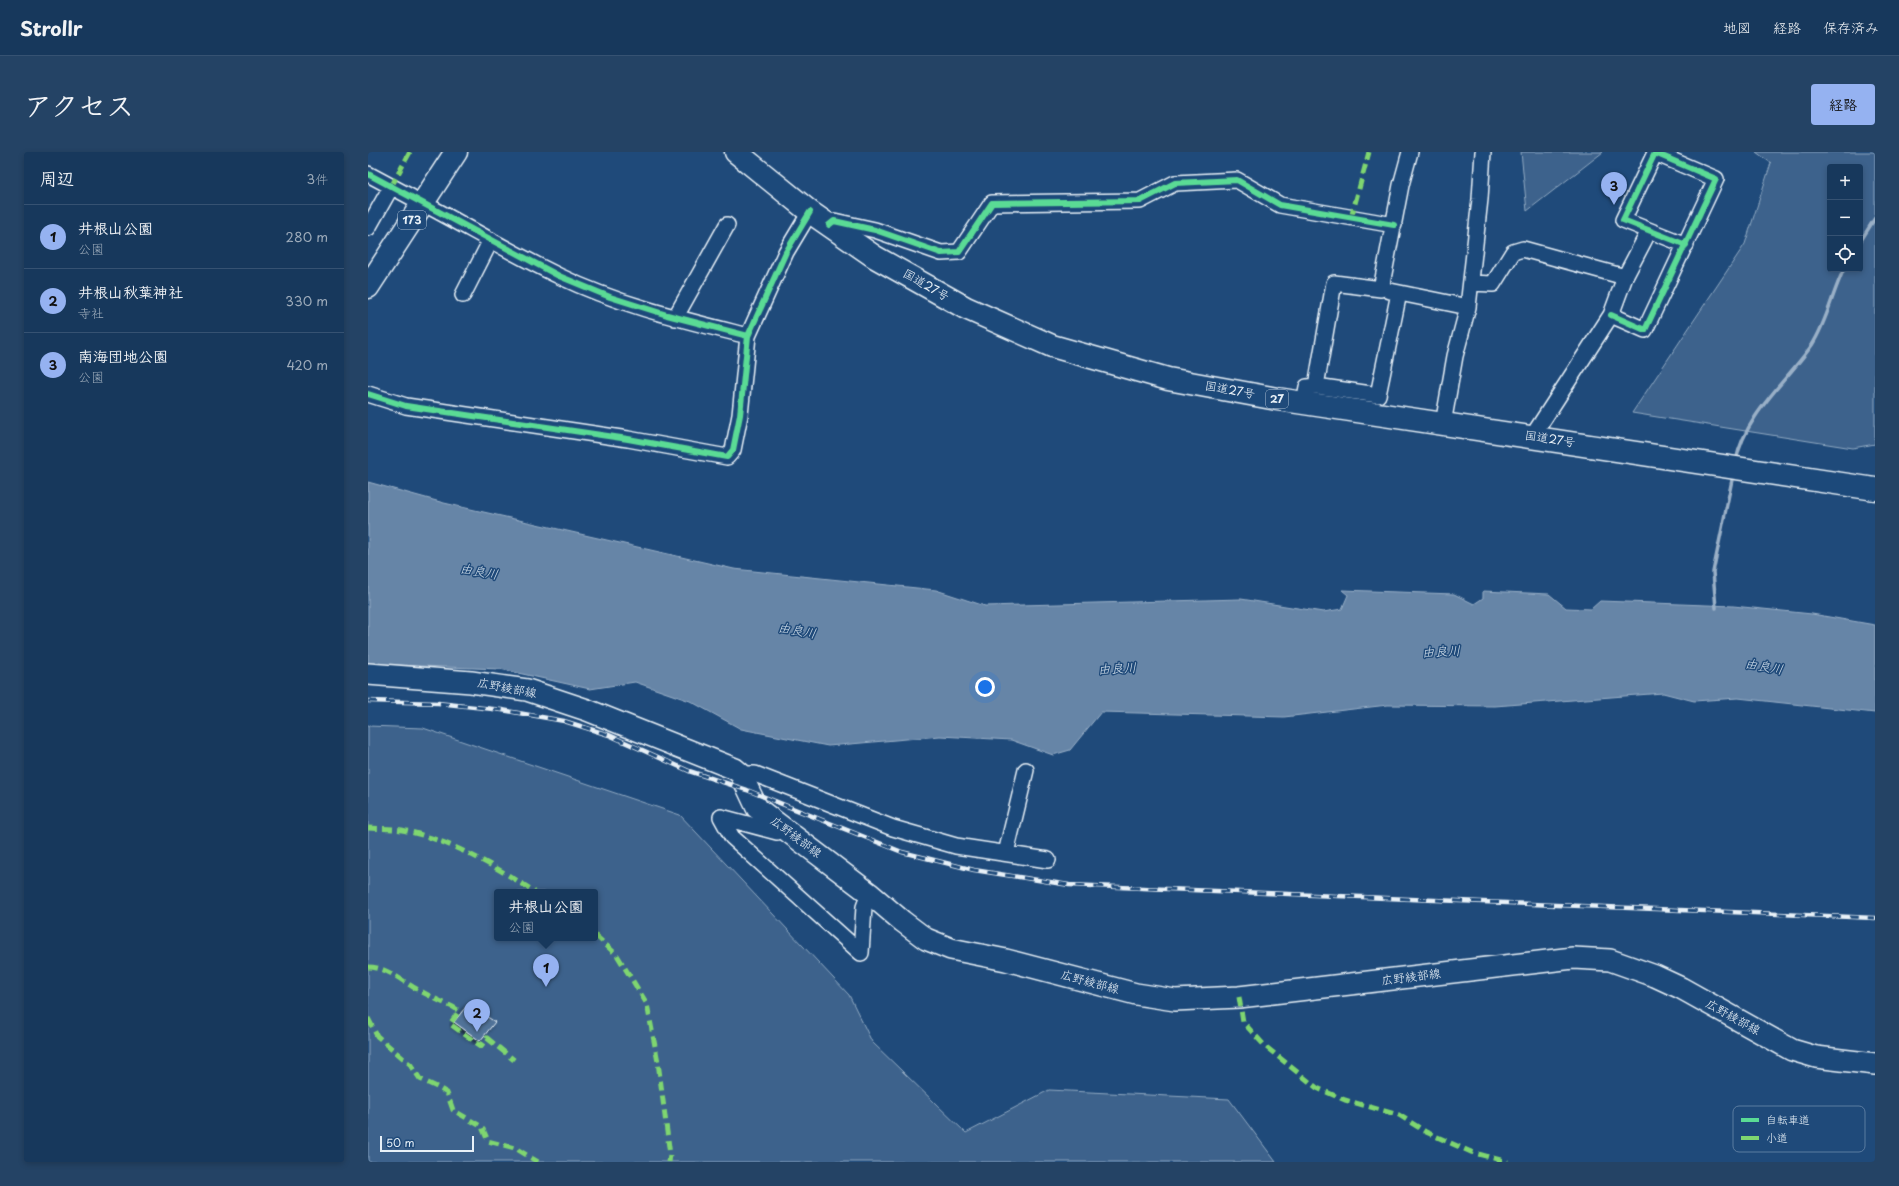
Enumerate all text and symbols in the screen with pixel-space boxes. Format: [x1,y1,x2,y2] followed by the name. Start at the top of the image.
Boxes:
[20,14,83,42] text: Strollr
[1723,17,1751,38] text: 地図
[1773,17,1801,38] text: 経路
[1823,17,1879,38] text: 保存済み
[24,83,134,126] text: アクセス
[1811,84,1875,125] button: 経路
[1827,164,1863,272] map controls
[1827,164,1863,200] button: +
[40,165,74,191] text: 周辺
[306,169,328,188] text: 3件
[1601,172,1627,205] pin: 3
[1827,200,1863,236] button: −
[398,211,426,229] road number: 173
[78,216,153,239] text: 井根山公園
[50,227,56,246] text: 1
[286,227,328,246] text: 280 m
[1827,236,1863,272] button: locate
[78,239,104,258] text: 公園
[900,264,953,305] street label: 国道27号
[78,280,183,303] text: 井根山秋葉神社
[48,291,58,310] text: 2
[285,291,328,310] text: 330 m
[78,303,104,322] text: 寺社
[78,344,168,367] text: 南海団地公園
[49,355,57,374] text: 3
[286,355,328,374] text: 420 m
[78,367,104,386] text: 公園
[1203,376,1257,402] street label: 国道27号
[1266,390,1288,408] road number: 27
[1524,425,1577,451] street label: 国道27号
[458,558,500,583] water label: 由良川
[776,617,818,642] water label: 由良川
[1421,640,1461,661] water label: 由良川
[1743,653,1785,678] water label: 由良川
[1097,657,1137,678] water label: 由良川
[476,672,538,702] street label: 広野綾部線
[975,677,995,697] your location
[767,811,826,861] street label: 広野綾部線
[494,889,598,941] popup
[508,894,584,917] text: 井根山公園
[508,917,535,936] text: 公園
[533,954,559,987] pin: 1
[1380,963,1442,989] street label: 広野綾部線
[1059,965,1122,997] street label: 広野綾部線
[1703,994,1764,1039] street label: 広野綾部線
[464,999,490,1032] pin: 2
[1733,1106,1865,1152] legend
[1766,1111,1810,1128] text: 自転車道
[1766,1129,1788,1146] text: 小道
[380,1134,474,1153] scale bar
[386,1134,415,1151] text: 50 m

